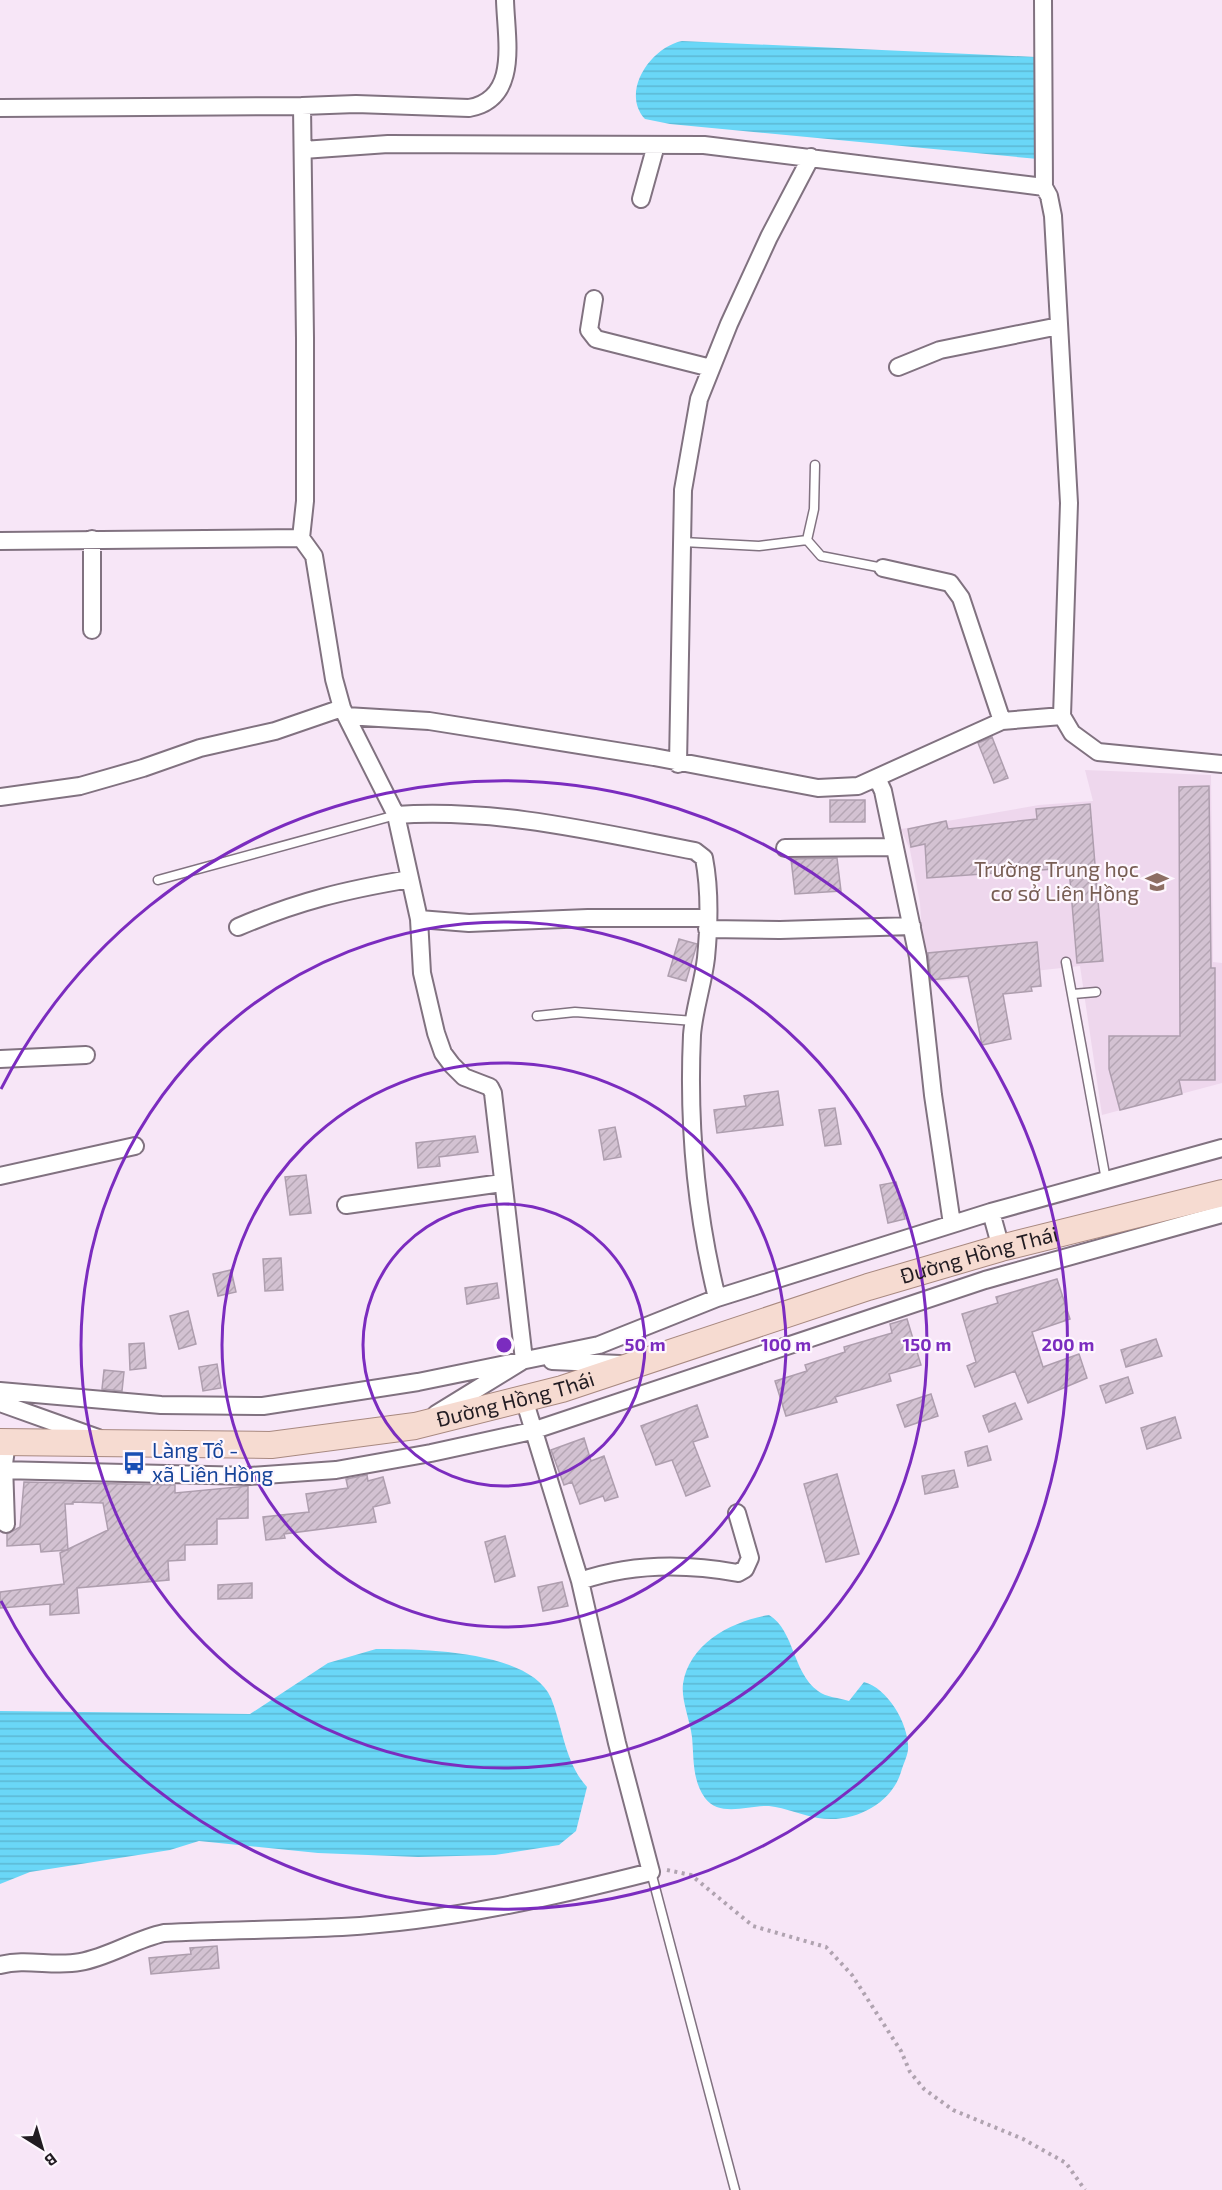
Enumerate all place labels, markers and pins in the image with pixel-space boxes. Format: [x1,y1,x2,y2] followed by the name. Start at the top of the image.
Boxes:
[974,856,1139,905] place label: Trường Trung học cơ sở Liên Hồng
[1144,869,1170,895] school or university icon: Trường Trung học cơ sở Liên Hồng
[494,1335,514,1355] centre of rings
[152,1437,274,1486] place label: Làng Tổ - xã Liên Hồng
[121,1450,147,1476] bus stop icon: Làng Tổ - xã Liên Hồng

